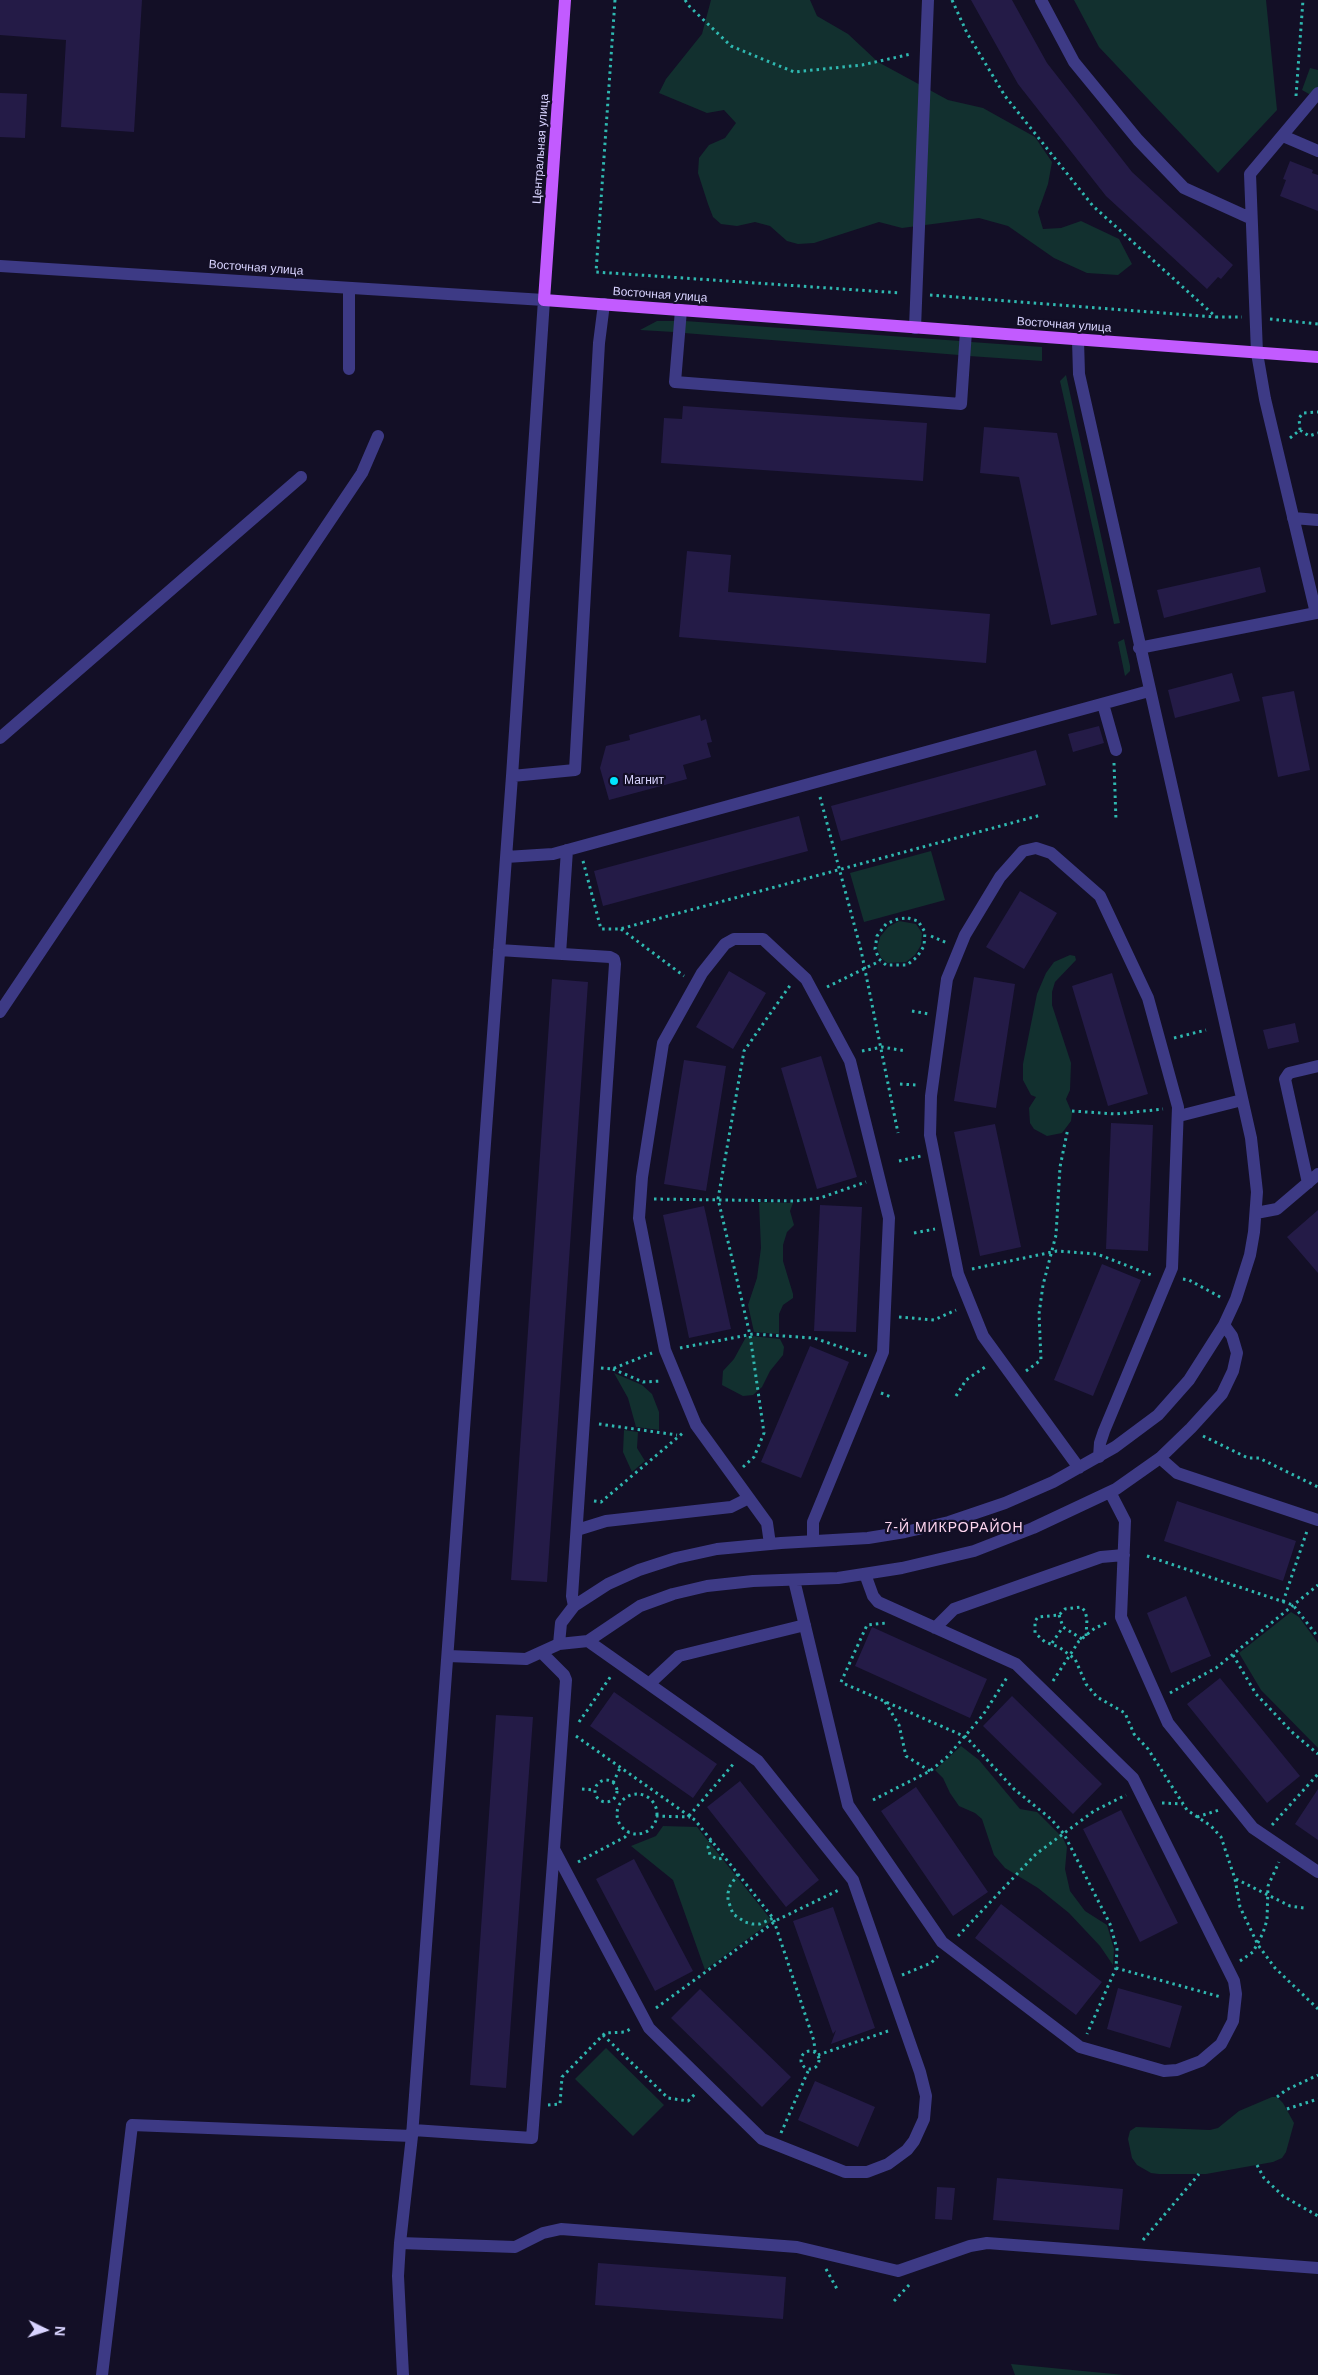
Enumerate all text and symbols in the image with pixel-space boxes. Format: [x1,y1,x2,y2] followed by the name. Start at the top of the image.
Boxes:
[530,93,552,205] street label: Центральная улица
[208,258,304,278] street label: Восточная улица
[612,285,708,305] street label: Восточная улица
[1016,315,1112,335] street label: Восточная улица
[624,774,664,788] place label: Магнит
[608,775,620,787] marker: Магнит
[883,1520,1025,1536] district label: 7-Й МИКРОРАЙОН
[20,2305,70,2355] north arrow
[52,2325,68,2337] text: N

